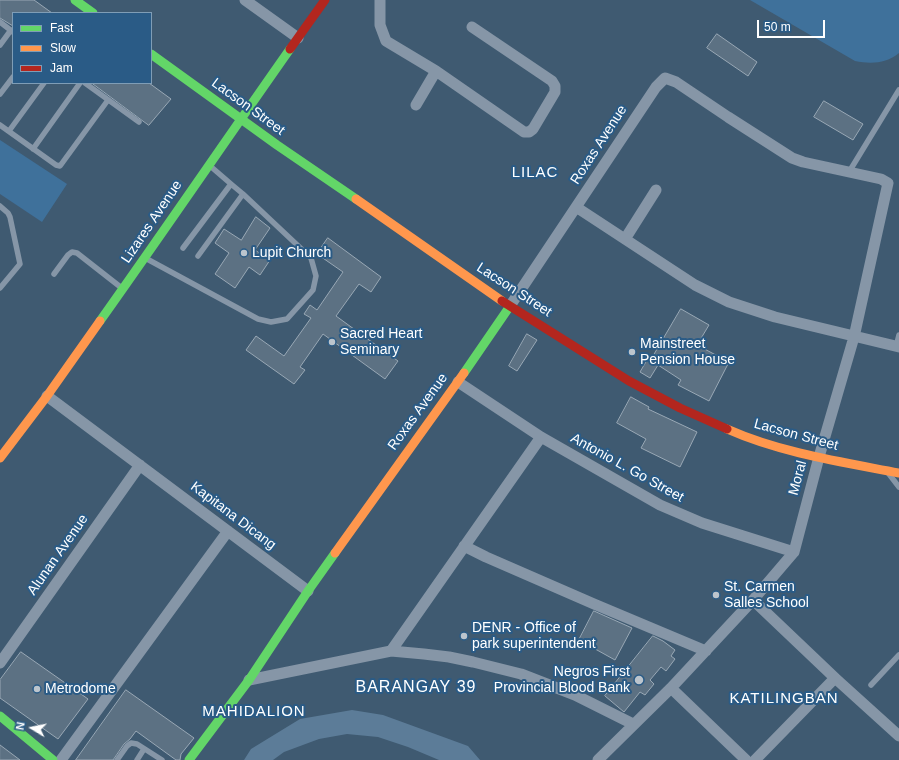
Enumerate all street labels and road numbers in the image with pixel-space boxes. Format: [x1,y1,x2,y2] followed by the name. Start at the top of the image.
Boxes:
[208,75,288,139] street label: Lacson Street
[567,102,631,188] street label: Roxas Avenue
[118,177,186,267] street label: Lizares Avenue
[473,259,555,321] street label: Lacson Street
[385,370,451,454] street label: Roxas Avenue
[752,416,840,454] street label: Lacson Street
[567,430,687,506] street label: Antonio L. Go Street
[785,459,811,497] street label: Moral
[187,478,279,554] street label: Kapitana Dicang
[24,511,92,599] street label: Alunan Avenue

